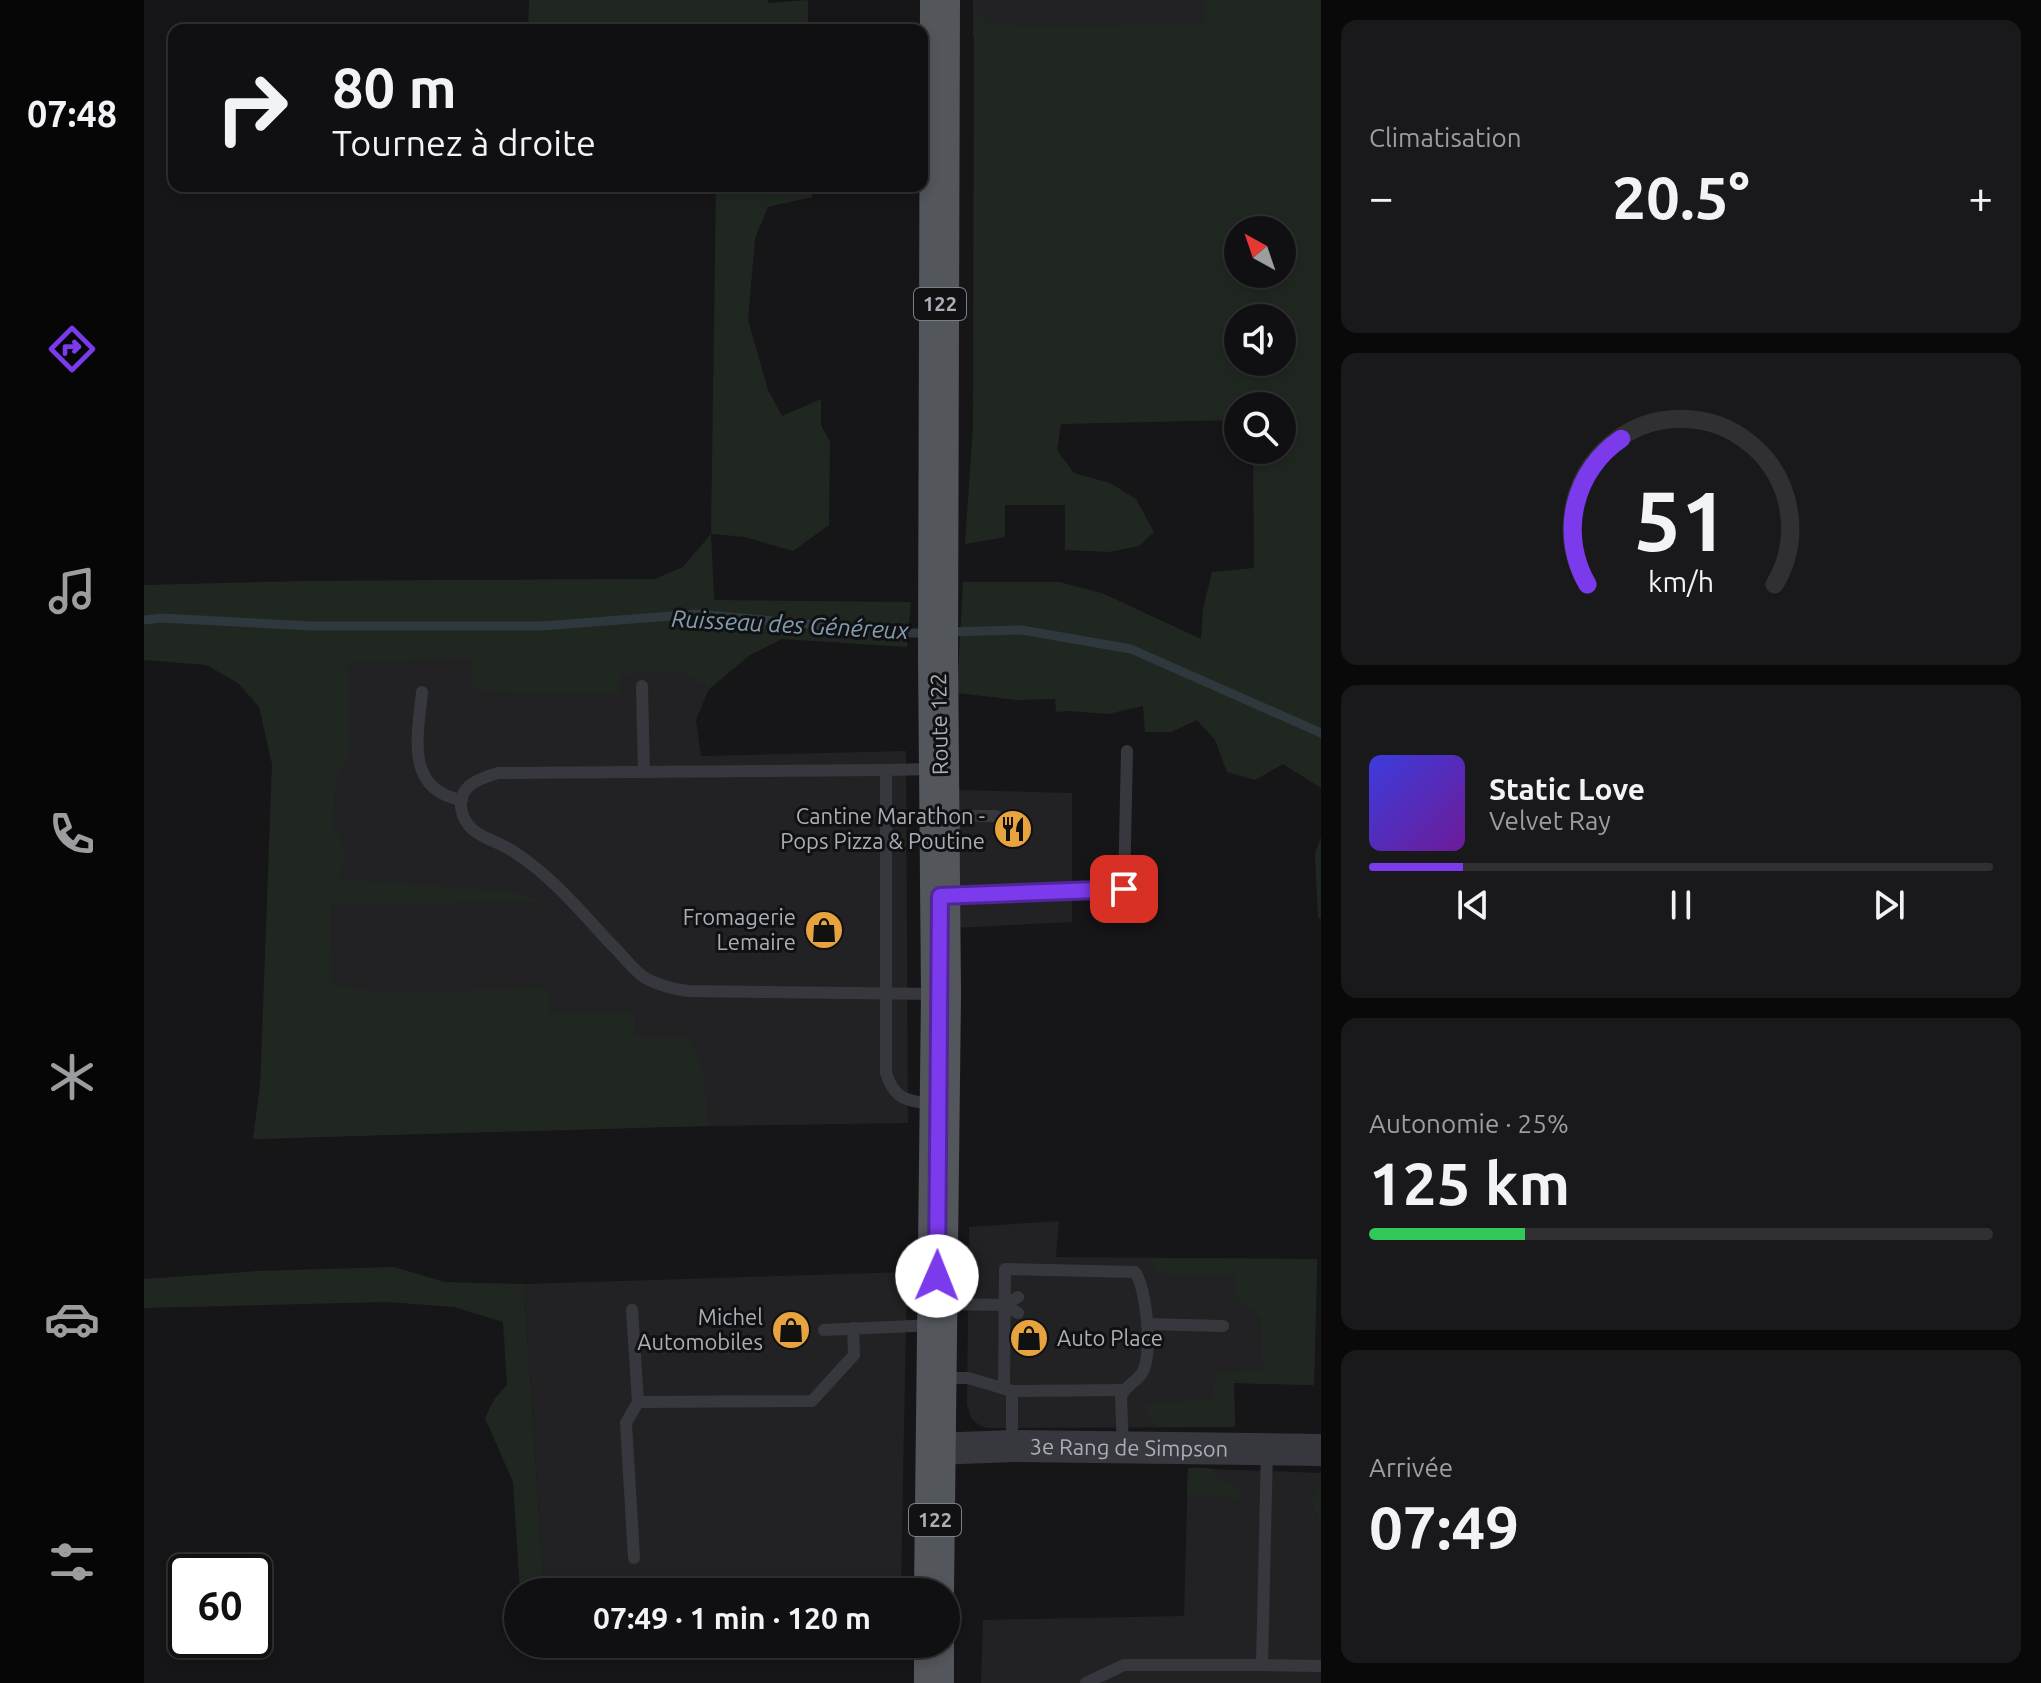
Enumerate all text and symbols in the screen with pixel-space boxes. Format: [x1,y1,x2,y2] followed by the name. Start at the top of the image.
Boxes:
[200,56,304,160] icon: right
[332,56,457,119] text: 80 m
[27,93,117,134] text: 07:48
[332,122,596,163] text: Tournez à droite
[1369,123,1522,152] text: Climatisation
[1612,163,1750,230] text: 20.5°
[1369,172,1394,221] text: −
[1968,172,1993,221] text: +
[1224,216,1296,288] north arrow
[1224,216,1296,464] map controls
[914,288,966,320] road number: 122
[1224,304,1296,376] button: sound
[44,321,100,377] icon: directions
[1224,392,1296,464] button: search
[1634,472,1728,566] text: 51
[44,563,100,619] icon: music
[1648,565,1714,597] text: km/h
[671,605,910,644] water label: Ruisseau des Généreux
[925,673,952,775] street label: Route 122
[1489,772,1645,806] text: Static Love
[780,803,985,853] place label: Cantine Marathon - Pops Pizza & Poutine
[44,806,100,862] icon: phone
[1489,806,1611,835] text: Velvet Ray
[992,808,1034,850] restaurant icon: Cantine Marathon - Pops Pizza & Poutine
[1090,855,1158,923] pin
[1102,867,1146,911] icon: arrive
[1451,883,1495,927] icon: previous
[1659,883,1703,927] icon: pause
[1867,883,1911,927] icon: next
[683,904,796,954] place label: Fromagerie Lemaire
[803,909,845,951] shop icon: Fromagerie Lemaire
[44,1049,100,1105] icon: climate
[1369,1109,1569,1138] text: Autonomie · 25%
[1369,1149,1570,1216] text: 125 km
[895,1234,979,1318] position arrow
[44,1291,100,1347] icon: car
[637,1304,763,1354] place label: Michel Automobiles
[770,1309,812,1351] shop icon: Michel Automobiles
[1008,1317,1050,1359] shop icon: Auto Place
[1057,1325,1163,1350] place label: Auto Place
[1029,1433,1228,1461] street label: 3e Rang de Simpson
[1369,1453,1453,1482] text: Arrivée
[1369,1493,1519,1560] text: 07:49
[909,1504,961,1536] road number: 122
[44,1534,100,1590] icon: filters
[168,1554,272,1658] speed limit sign: 60
[593,1601,871,1635] text: 07:49 · 1 min · 120 m

